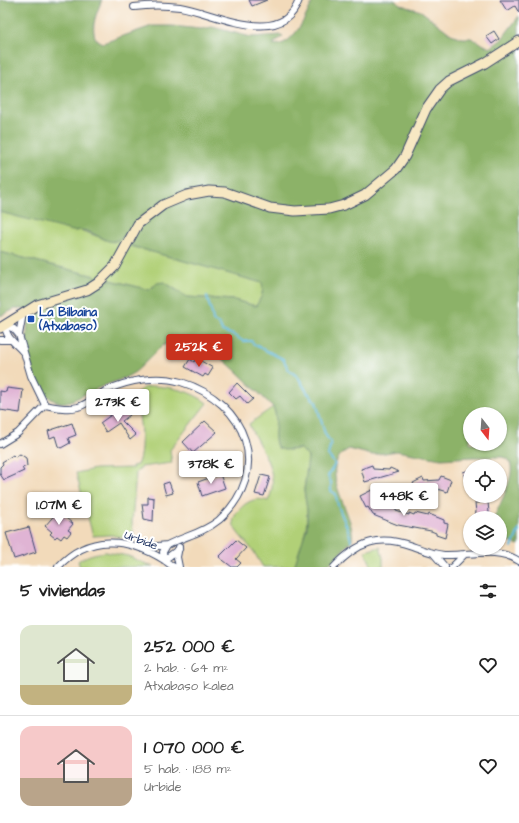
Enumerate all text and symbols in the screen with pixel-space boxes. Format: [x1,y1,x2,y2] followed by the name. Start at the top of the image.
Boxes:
[38,304,98,335] place label: La Bilbaina (Atxabaso)
[26,314,36,324] marker: La Bilbaina (Atxabaso)
[166,334,232,368] pin: 252K €
[175,338,223,356] text: 252K €
[85,389,151,423] pin: 273K €
[95,393,141,411] text: 273K €
[463,407,507,451] north arrow
[463,407,507,555] map controls
[178,451,244,485] pin: 378K €
[188,455,234,473] text: 378K €
[463,459,507,503] button: locate
[371,483,437,517] pin: 448K €
[379,487,429,505] text: 448K €
[22,492,96,526] pin: 1.07M €
[36,496,82,514] text: 1.07M €
[463,511,507,555] button: layers
[122,527,160,555] street label: Urbide
[20,579,105,603] text: 5 viviendas
[477,580,499,602] icon: filters
[144,635,235,659] text: 252 000 €
[52,641,100,689] icon: home
[477,654,499,676] icon: heart
[144,659,228,677] text: 2 hab. · 64 m²
[144,677,234,695] text: Atxabaso kalea
[144,736,244,760] text: 1 070 000 €
[52,742,100,790] icon: home
[477,755,499,777] icon: heart
[144,760,232,778] text: 5 hab. · 188 m²
[144,778,181,796] text: Urbide

